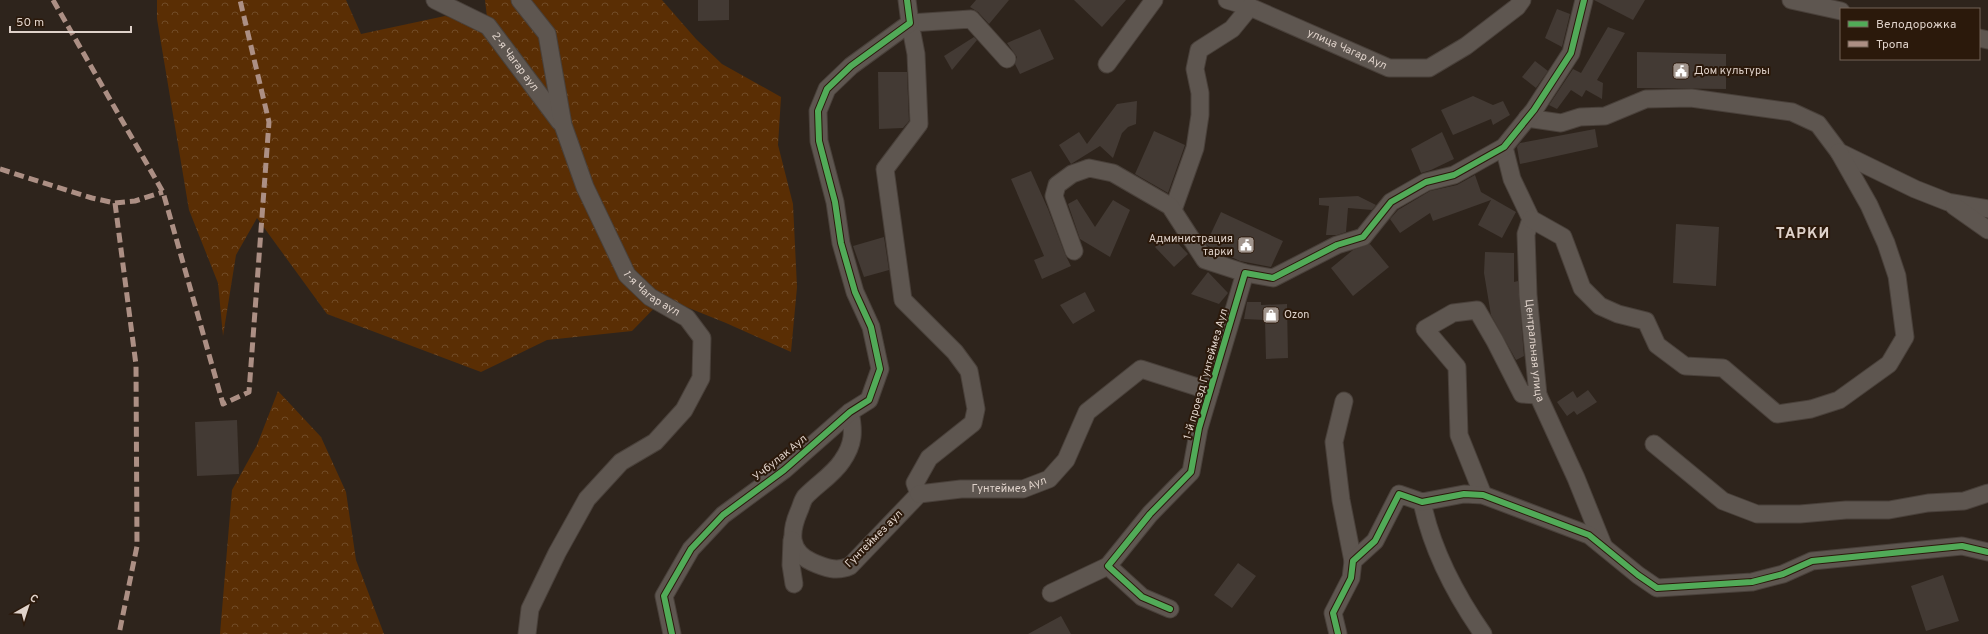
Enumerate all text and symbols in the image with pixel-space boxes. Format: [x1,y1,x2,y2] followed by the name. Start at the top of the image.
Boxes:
[10,8,131,34] scale bar
[1840,8,1980,60] legend
[16,15,44,31] text: 50 m
[1876,17,1956,33] text: Велодорожка
[1305,26,1389,73] street label: улица Чагар Аул
[488,30,542,94] street label: 2-я Чагар аул
[1876,37,1909,53] text: Тропа
[1671,61,1691,81] public building icon: Дом культуры
[1694,64,1770,78] place label: Дом культуры
[1776,225,1830,244] district label: ТАРКИ
[1149,232,1233,259] place label: Администрация тарки
[1236,235,1256,255] public building icon: Администрация тарки
[619,269,682,319] street label: 1-я Чагар аул
[1521,299,1547,405] street label: Центральная улица
[1261,305,1281,325] shop icon: Ozon
[1181,307,1231,441] street label: 1-й проезд Гунтеймез Аул
[1284,308,1310,322] place label: Ozon
[750,432,810,484] street label: Учбулак Аул
[971,473,1049,496] street label: Гунтеймез Аул
[842,507,906,571] street label: Гунтеймез аул
[8,586,48,626] north arrow
[27,591,41,607] text: С

